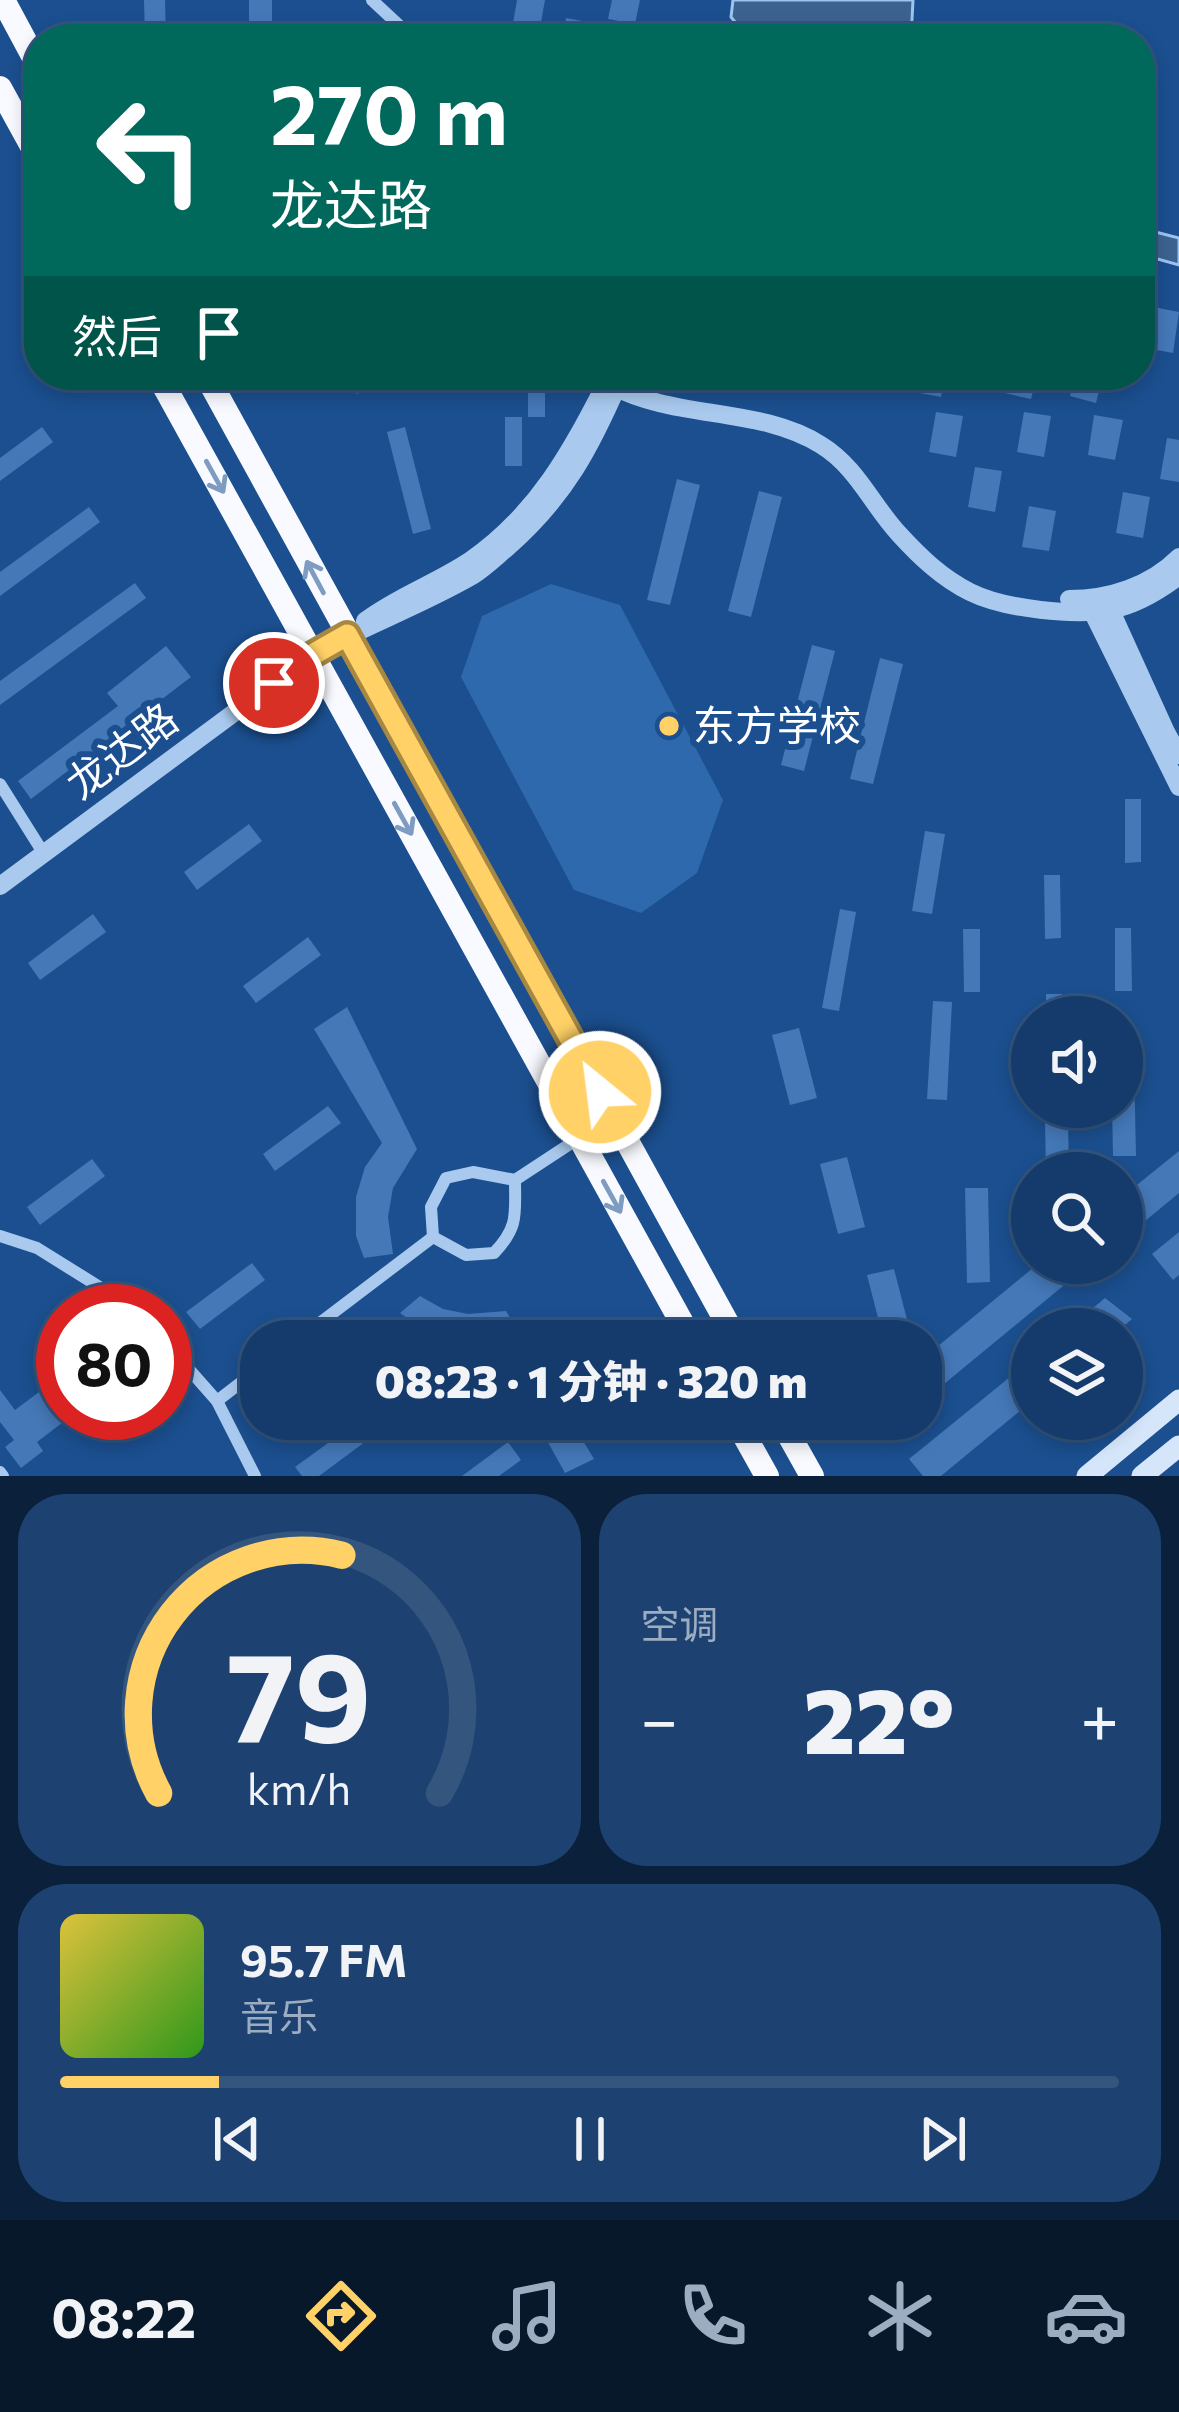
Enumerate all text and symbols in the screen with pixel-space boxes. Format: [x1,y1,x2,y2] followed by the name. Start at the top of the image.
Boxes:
[270,60,508,162] text: 270 m
[72,72,228,228] icon: left
[270,170,432,236] text: 龙达路
[186,300,252,366] icon: arrive
[72,307,162,362] text: 然后
[204,459,227,494] one-way arrow
[303,560,326,595] one-way arrow
[223,632,325,734] pin
[241,650,307,716] icon: arrive
[55,691,187,808] street label: 龙达路
[693,698,861,750] place label: 东方学校
[656,713,682,739] marker: 东方学校
[392,800,415,835] one-way arrow
[1011,996,1143,1440] map controls
[1011,996,1143,1128] button: sound
[537,1029,663,1155] position arrow
[1011,1152,1143,1284] button: search
[601,1178,625,1213] one-way arrow
[36,1284,192,1440] speed limit sign: 80
[1011,1308,1143,1440] button: layers
[375,1352,807,1407] text: 08:23 · 1 分钟 · 320 m
[641,1599,719,1647] text: 空调
[227,1615,372,1768] text: 79
[803,1662,955,1773] text: 22°
[641,1677,678,1758] text: −
[1080,1677,1119,1758] text: +
[247,1761,351,1814] text: km/h
[240,1931,407,1986] text: 95.7 FM
[240,1991,318,2039] text: 音乐
[204,2106,270,2172] icon: previous
[557,2106,623,2172] icon: pause
[910,2106,976,2172] icon: next
[299,2274,383,2358] icon: directions
[485,2274,569,2358] icon: music
[671,2274,755,2358] icon: phone
[858,2274,942,2358] icon: climate
[1044,2274,1128,2358] icon: car
[51,2283,196,2349] text: 08:22

